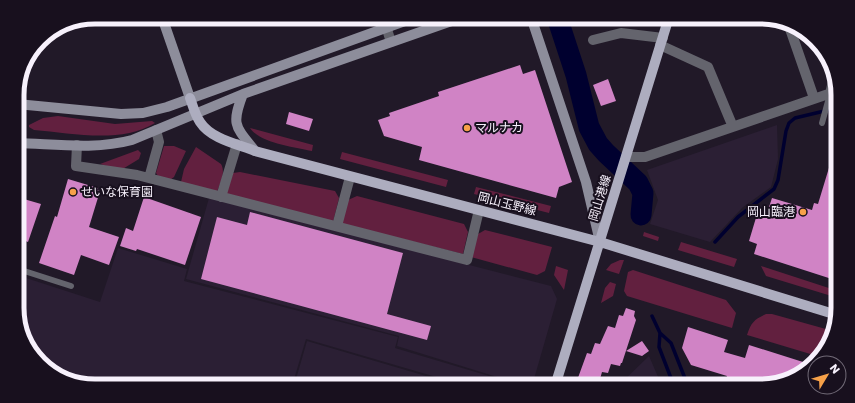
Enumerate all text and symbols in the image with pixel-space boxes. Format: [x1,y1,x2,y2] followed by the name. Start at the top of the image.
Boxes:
[475,119,523,136] place label: マルナカ
[462,123,472,133] marker: マルナカ
[584,172,615,223] street label: 岡山港線
[81,183,153,200] place label: せいな保育園
[68,187,78,197] marker: せいな保育園
[476,188,538,219] street label: 岡山玉野線
[747,203,795,220] place label: 岡山臨港
[798,207,808,217] marker: 岡山臨港
[807,355,847,395] north arrow
[826,361,844,377] text: N

